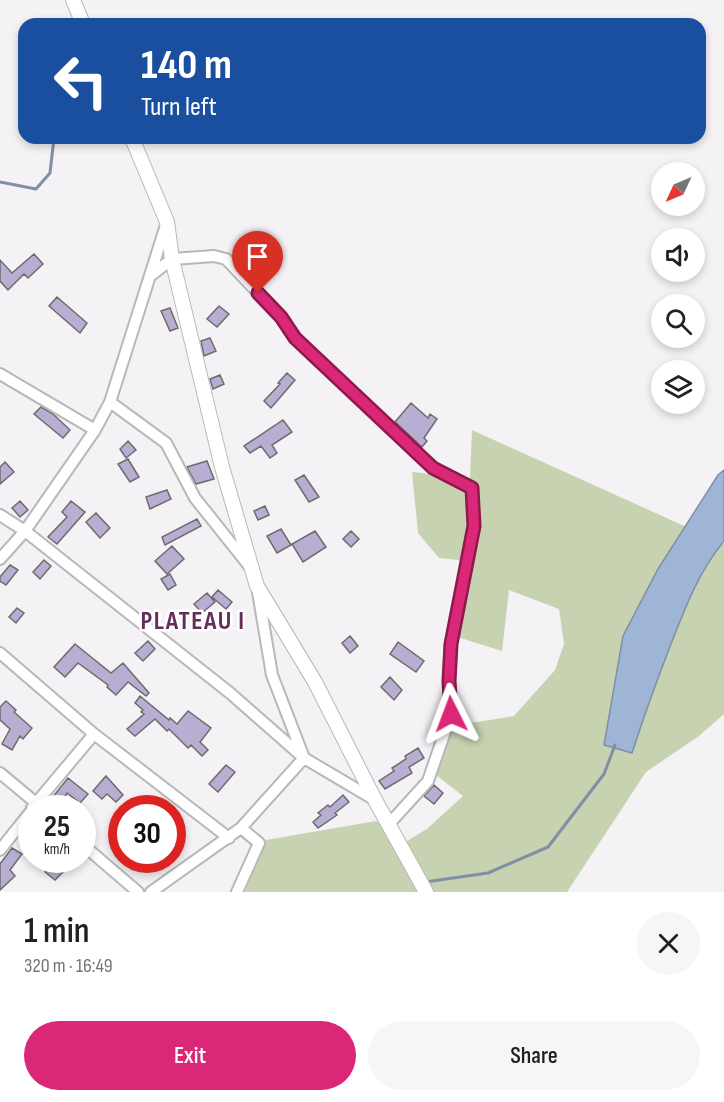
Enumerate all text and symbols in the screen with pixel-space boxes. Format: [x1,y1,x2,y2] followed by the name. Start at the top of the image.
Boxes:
[141,40,232,91] text: 140 m
[42,42,120,120] icon: left
[141,91,217,123] text: Turn left
[651,162,705,216] north arrow
[651,162,705,414] map controls
[651,228,705,282] button: sound
[232,231,283,293] pin
[241,240,274,273] icon: arrive
[651,294,705,348] button: search
[651,360,705,414] button: layers
[140,606,246,637] district label: PLATEAU I
[419,682,483,746] position arrow
[108,795,186,873] speed limit sign: 30
[44,809,70,845] text: 25
[44,840,70,859] text: km/h
[24,910,89,953] text: 1 min
[637,912,700,975] button: close
[24,954,113,978] text: 320 m · 16:49
[24,1021,356,1090] button: Exit
[368,1021,700,1090] button: Share

